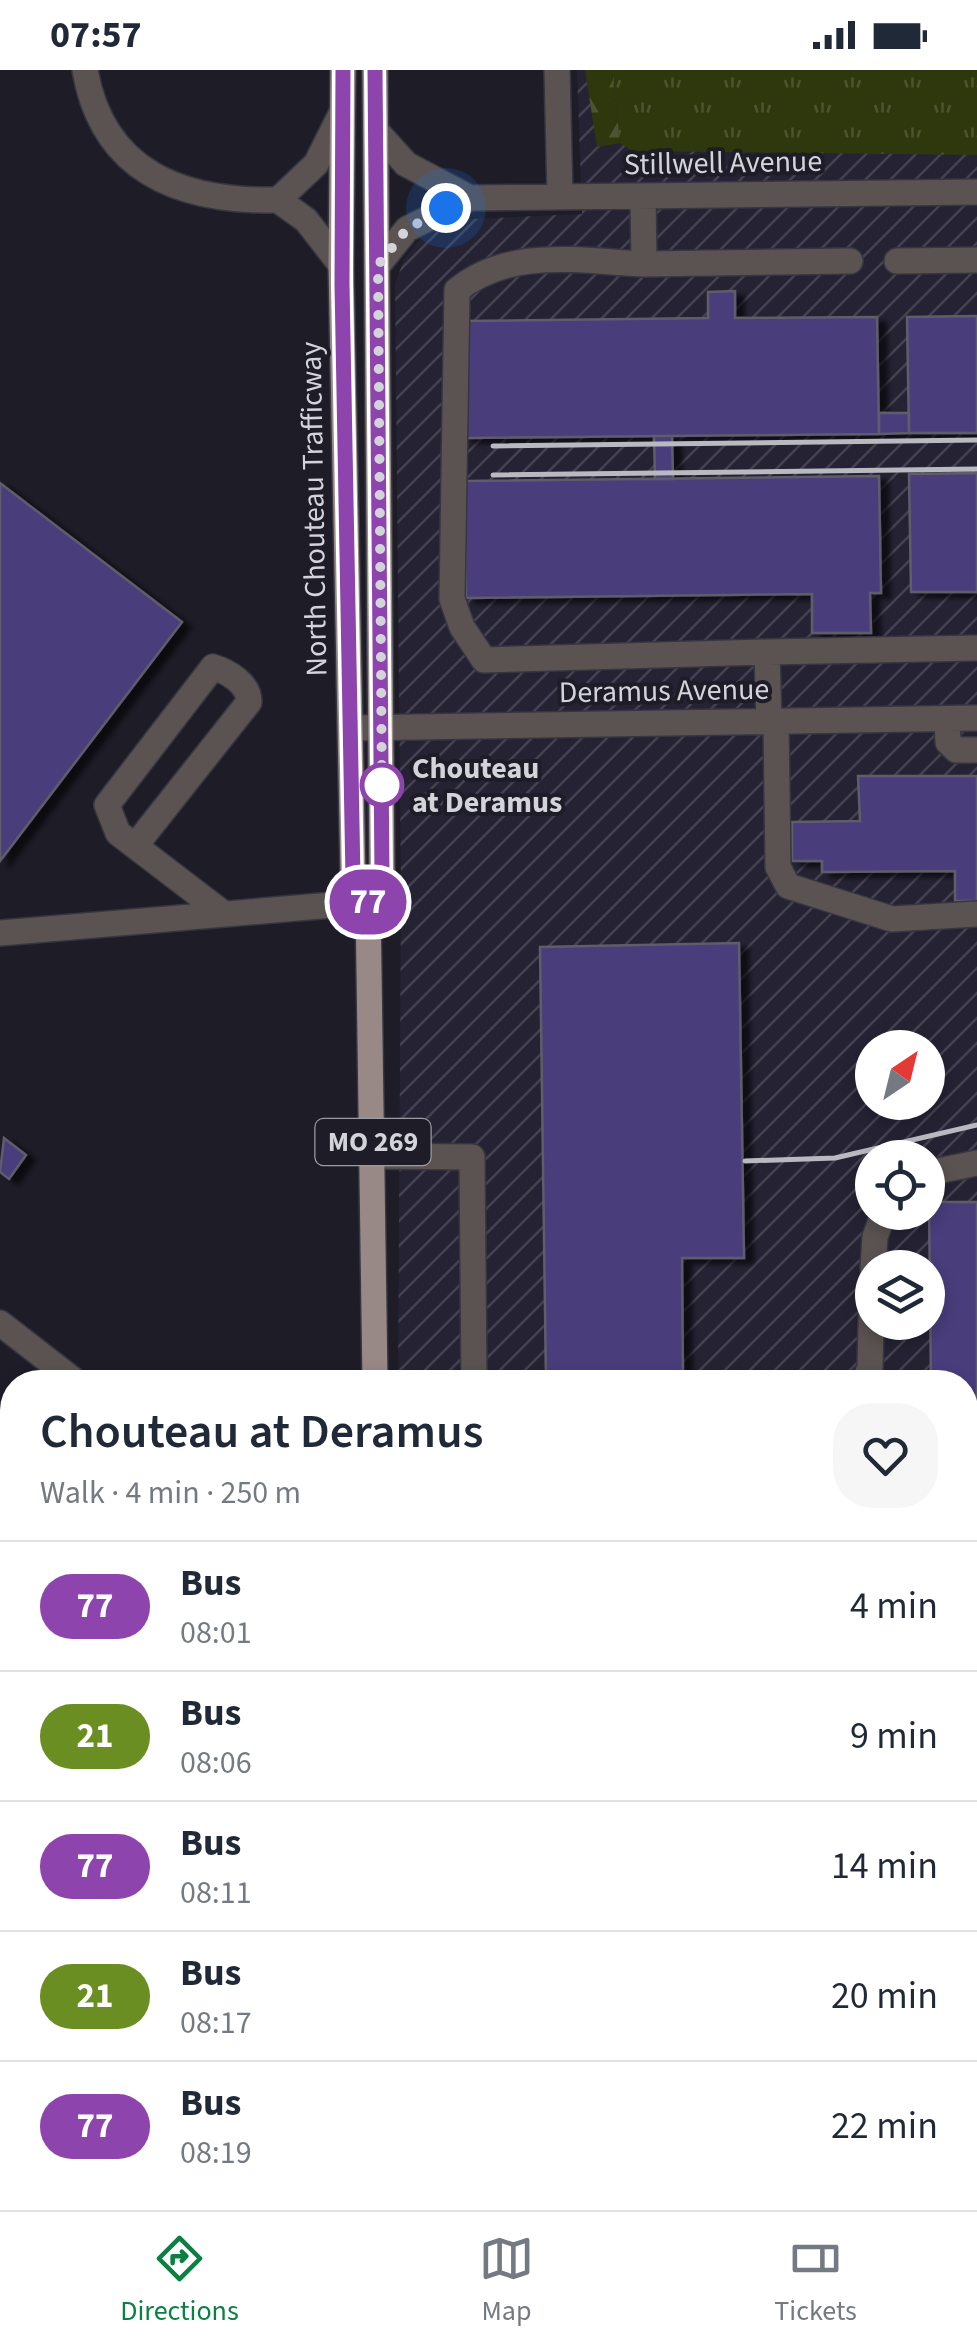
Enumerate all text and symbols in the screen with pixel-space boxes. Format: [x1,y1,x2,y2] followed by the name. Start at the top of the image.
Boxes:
[50,8,142,62] text: 07:57
[624,140,822,186] street label: Stillwell Avenue
[421,183,471,233] your location
[290,341,338,677] street label: North Chouteau Trafficway
[558,668,770,714] street label: Deramus Avenue
[412,747,562,824] place label: Chouteau at Deramus
[361,764,403,806] marker: Chouteau at Deramus
[323,870,413,934] line badge: 77
[350,877,386,927] text: 77
[855,1030,945,1120] north arrow
[855,1030,945,1340] map controls
[316,1119,430,1165] road number: MO 269
[855,1140,945,1230] button: locate
[855,1250,945,1340] button: layers
[40,1398,483,1466] text: Chouteau at Deramus
[833,1403,938,1508] button: heart
[40,1470,301,1516] text: Walk · 4 min · 250 m
[180,1556,241,1610] text: Bus
[850,1579,938,1633] text: 4 min
[77,1581,113,1631] text: 77
[180,1610,252,1656] text: 08:01
[180,1686,241,1740] text: Bus
[850,1709,938,1763] text: 9 min
[77,1711,113,1761] text: 21
[180,1740,252,1786] text: 08:06
[180,1816,241,1870] text: Bus
[831,1839,938,1893] text: 14 min
[77,1841,113,1891] text: 77
[180,1870,252,1916] text: 08:11
[180,1946,241,2000] text: Bus
[831,1969,938,2023] text: 20 min
[77,1971,113,2021] text: 21
[180,2000,252,2046] text: 08:17
[180,2076,241,2130] text: Bus
[831,2099,938,2153] text: 22 min
[77,2101,113,2151] text: 77
[180,2130,252,2176] text: 08:19
[120,2231,239,2331] tab: Directions
[479,2231,534,2331] tab: Map
[774,2231,857,2331] tab: Tickets

